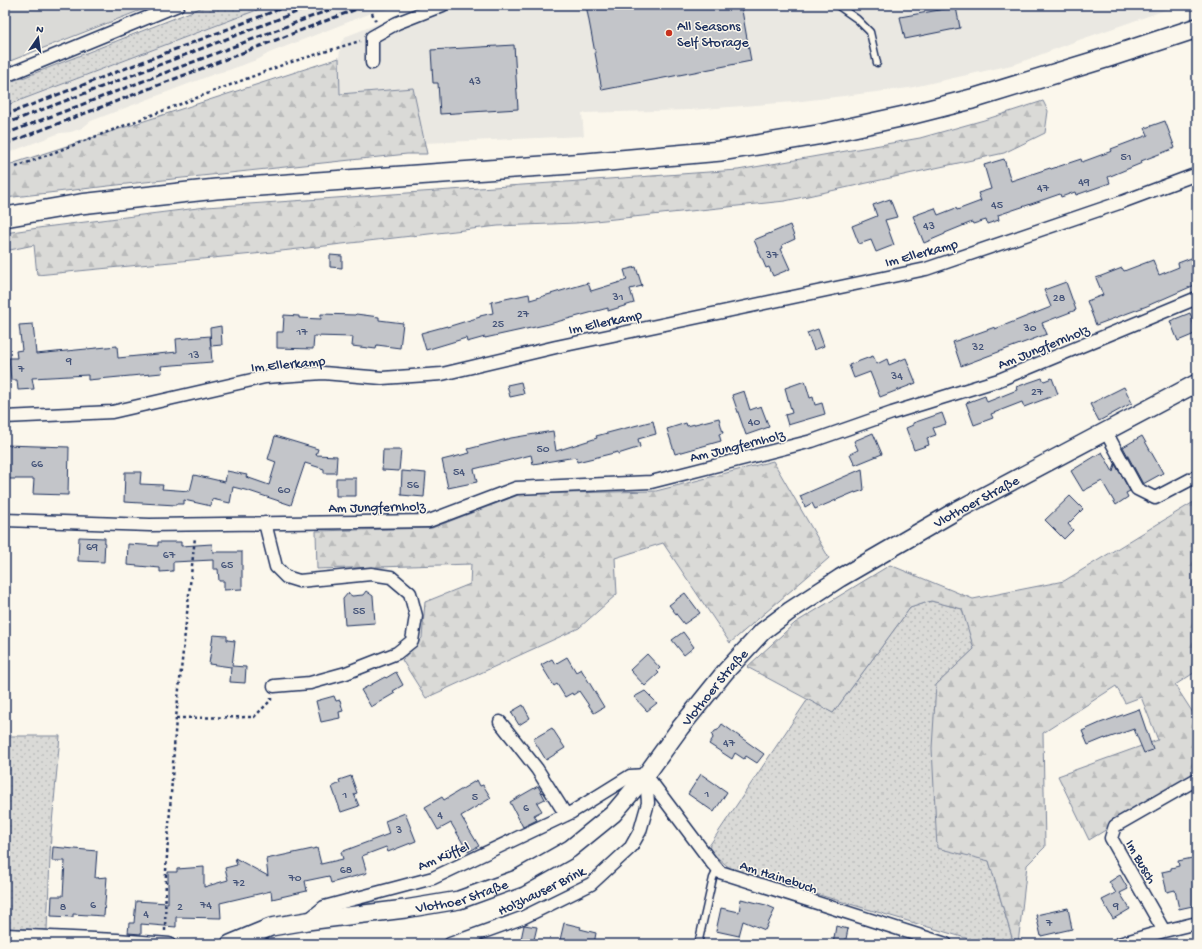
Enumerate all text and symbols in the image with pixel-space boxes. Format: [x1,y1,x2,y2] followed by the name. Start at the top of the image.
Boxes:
[18,18,58,58] north arrow
[677,19,750,52] place label: All Seasons Self Storage
[35,24,45,37] text: N
[664,28,674,38] marker: All Seasons Self Storage
[469,75,481,89] house number: 43
[1120,151,1132,165] house number: 51
[1078,176,1090,190] house number: 49
[1037,182,1050,196] house number: 47
[991,199,1003,213] house number: 45
[923,220,935,234] house number: 43
[883,237,960,272] street label: Im Ellerkamp
[765,249,779,263] house number: 37
[611,291,624,305] house number: 31
[1053,292,1066,306] house number: 28
[567,307,644,340] street label: Im Ellerkamp
[517,308,530,322] house number: 27
[492,318,504,332] house number: 25
[996,322,1093,374] street label: Am Jungfernholz
[1022,322,1037,336] house number: 30
[295,326,308,340] house number: 17
[971,341,984,355] house number: 32
[187,349,200,363] house number: 13
[250,354,326,377] street label: Im Ellerkamp
[65,355,72,369] house number: 9
[17,363,25,377] house number: 7
[890,370,903,384] house number: 34
[1031,386,1044,400] house number: 27
[748,416,760,430] house number: 40
[688,427,788,467] street label: Am Jungfernholz
[536,443,550,457] house number: 50
[31,458,44,472] house number: 66
[453,466,465,480] house number: 54
[930,473,1023,534] street label: Vlothoer Straße
[407,479,420,493] house number: 56
[278,484,291,498] house number: 60
[328,499,427,518] street label: Am Jungfernholz
[86,541,98,555] house number: 69
[163,549,176,563] house number: 67
[221,559,233,573] house number: 65
[353,605,365,619] house number: 55
[678,646,753,731] street label: Vlothoer Straße
[723,737,736,751] house number: 47
[704,788,710,802] house number: 1
[342,789,348,803] house number: 1
[472,791,478,805] house number: 5
[523,802,530,816] house number: 6
[437,809,443,823] house number: 4
[395,824,402,838] house number: 3
[1121,837,1159,888] street label: Im Busch
[415,839,472,876] street label: Am Küffel
[737,858,820,899] street label: Am Hainebuch
[496,863,590,921] street label: Holzhauser Brink
[340,864,353,878] house number: 68
[287,872,302,886] house number: 70
[232,877,245,891] house number: 72
[414,877,512,918] street label: Vlothoer Straße
[90,899,97,913] house number: 6
[199,899,212,913] house number: 74
[1112,900,1119,914] house number: 9
[60,901,67,915] house number: 8
[177,901,183,915] house number: 2
[143,908,149,922] house number: 4
[1045,917,1053,931] house number: 7

